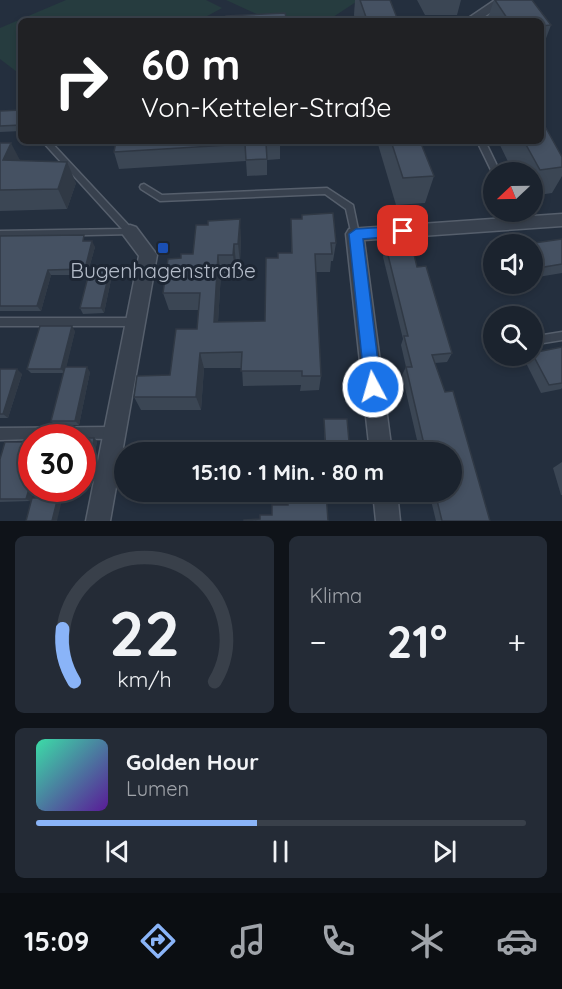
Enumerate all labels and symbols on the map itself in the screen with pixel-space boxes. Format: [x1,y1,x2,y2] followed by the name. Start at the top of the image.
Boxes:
[483,162,543,222] north arrow
[377,205,428,256] pin
[156,241,170,255] marker: Bugenhagenstraße
[70,257,256,283] place label: Bugenhagenstraße
[341,355,405,419] position arrow
[18,424,96,502] speed limit sign: 30

